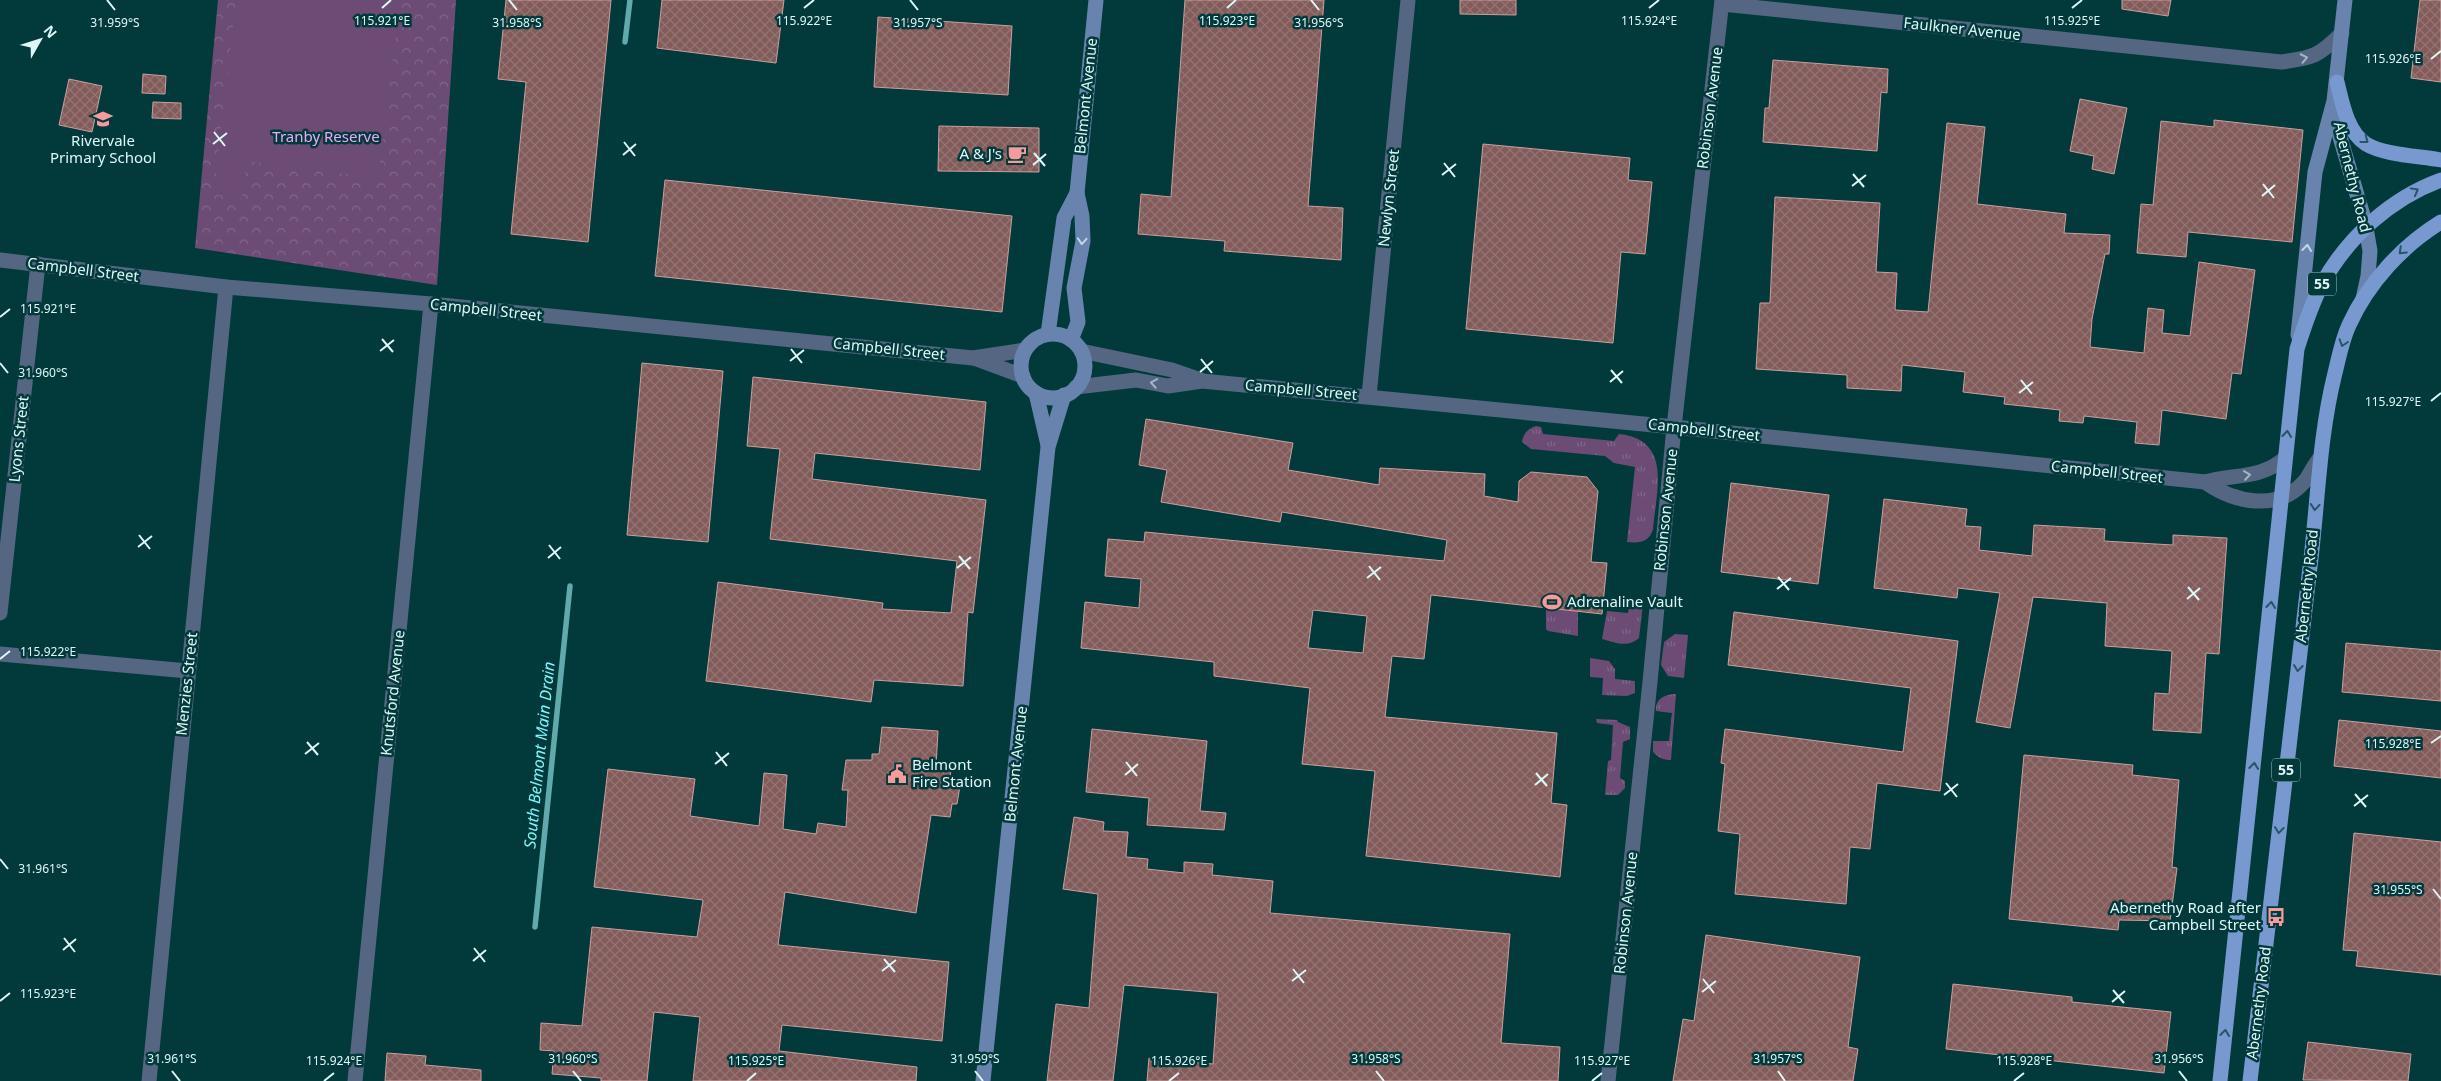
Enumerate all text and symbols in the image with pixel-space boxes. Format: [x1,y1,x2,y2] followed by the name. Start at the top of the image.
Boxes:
[354,12,410,29] text: 115.921°E
[776,12,832,29] text: 115.922°E
[1199,12,1255,29] text: 115.923°E
[1621,12,1677,29] text: 115.924°E
[1902,12,2022,44] street label: Faulkner Avenue
[2044,12,2100,29] text: 115.925°E
[90,14,140,31] text: 31.959°S
[492,14,542,31] text: 31.958°S
[893,14,943,31] text: 31.957°S
[1294,14,1344,31] text: 31.956°S
[15,15,65,65] north arrow
[40,21,61,42] text: N
[1069,37,1101,155] street label: Belmont Avenue
[1692,46,1726,170] street label: Robinson Avenue
[2365,50,2421,67] text: 115.926°E
[2299,54,2308,64] one-way arrow
[92,108,114,130] school or university icon: Rivervale Primary School
[2330,119,2376,234] street label: Abernethy Road
[272,126,380,146] park label: Tranby Reserve
[50,130,156,167] place label: Rivervale Primary School
[2359,134,2368,143] one-way arrow
[959,143,1002,163] place label: A & J's
[1006,143,1028,165] cafe icon: A & J's
[1373,148,1403,248] street label: Newlyn Street
[2410,187,2419,197] one-way arrow
[1076,237,1087,245] one-way arrow
[2301,244,2312,252] one-way arrow
[2399,245,2408,254] one-way arrow
[26,252,141,286] street label: Campbell Street
[2308,272,2336,296] road number: 55
[429,293,544,325] street label: Campbell Street
[20,300,76,317] text: 115.921°E
[832,332,947,364] street label: Campbell Street
[2338,338,2348,347] one-way arrow
[18,364,68,381] text: 31.960°S
[1244,374,1358,404] street label: Campbell Street
[1149,379,1158,389] one-way arrow
[2365,393,2421,410] text: 115.927°E
[4,394,33,483] street label: Lyons Street
[1647,413,1762,445] street label: Campbell Street
[2282,430,2293,438] one-way arrow
[1649,448,1681,572] street label: Robinson Avenue
[2050,455,2165,487] street label: Campbell Street
[2244,470,2252,481] one-way arrow
[2310,503,2321,511] one-way arrow
[2290,528,2322,643] street label: Abernethy Road
[1541,591,1563,613] sports icon: Adrenaline Vault
[1567,591,1683,611] place label: Adrenaline Vault
[2265,601,2276,609] one-way arrow
[375,629,409,757] street label: Knutsford Avenue
[171,631,201,737] street label: Menzies Street
[20,643,76,660] text: 115.922°E
[518,660,560,850] water label: South Belmont Main Drain
[2293,665,2304,673] one-way arrow
[999,705,1031,823] street label: Belmont Avenue
[2365,735,2421,752] text: 115.928°E
[912,754,992,791] place label: Belmont Fire Station
[2272,758,2300,782] road number: 55
[2248,762,2259,770] one-way arrow
[886,763,908,785] public building icon: Belmont Fire Station
[2274,826,2285,834] one-way arrow
[1609,851,1641,975] street label: Robinson Avenue
[18,860,68,877] text: 31.961°S
[2373,881,2423,898] text: 31.955°S
[2110,897,2262,934] place label: Abernethy Road after Campbell Street
[2265,906,2287,928] bus stop icon: Abernethy Road after Campbell Street
[2241,945,2275,1060] street label: Abernethy Road
[20,985,76,1002] text: 115.923°E
[2220,1028,2231,1036] one-way arrow
[147,1050,197,1067] text: 31.961°S
[548,1050,598,1067] text: 31.960°S
[950,1050,1000,1067] text: 31.959°S
[1351,1050,1401,1067] text: 31.958°S
[1753,1050,1803,1067] text: 31.957°S
[2154,1050,2204,1067] text: 31.956°S
[306,1052,362,1069] text: 115.924°E
[728,1052,784,1069] text: 115.925°E
[1151,1052,1207,1069] text: 115.926°E
[1574,1052,1630,1069] text: 115.927°E
[1996,1052,2052,1069] text: 115.928°E

